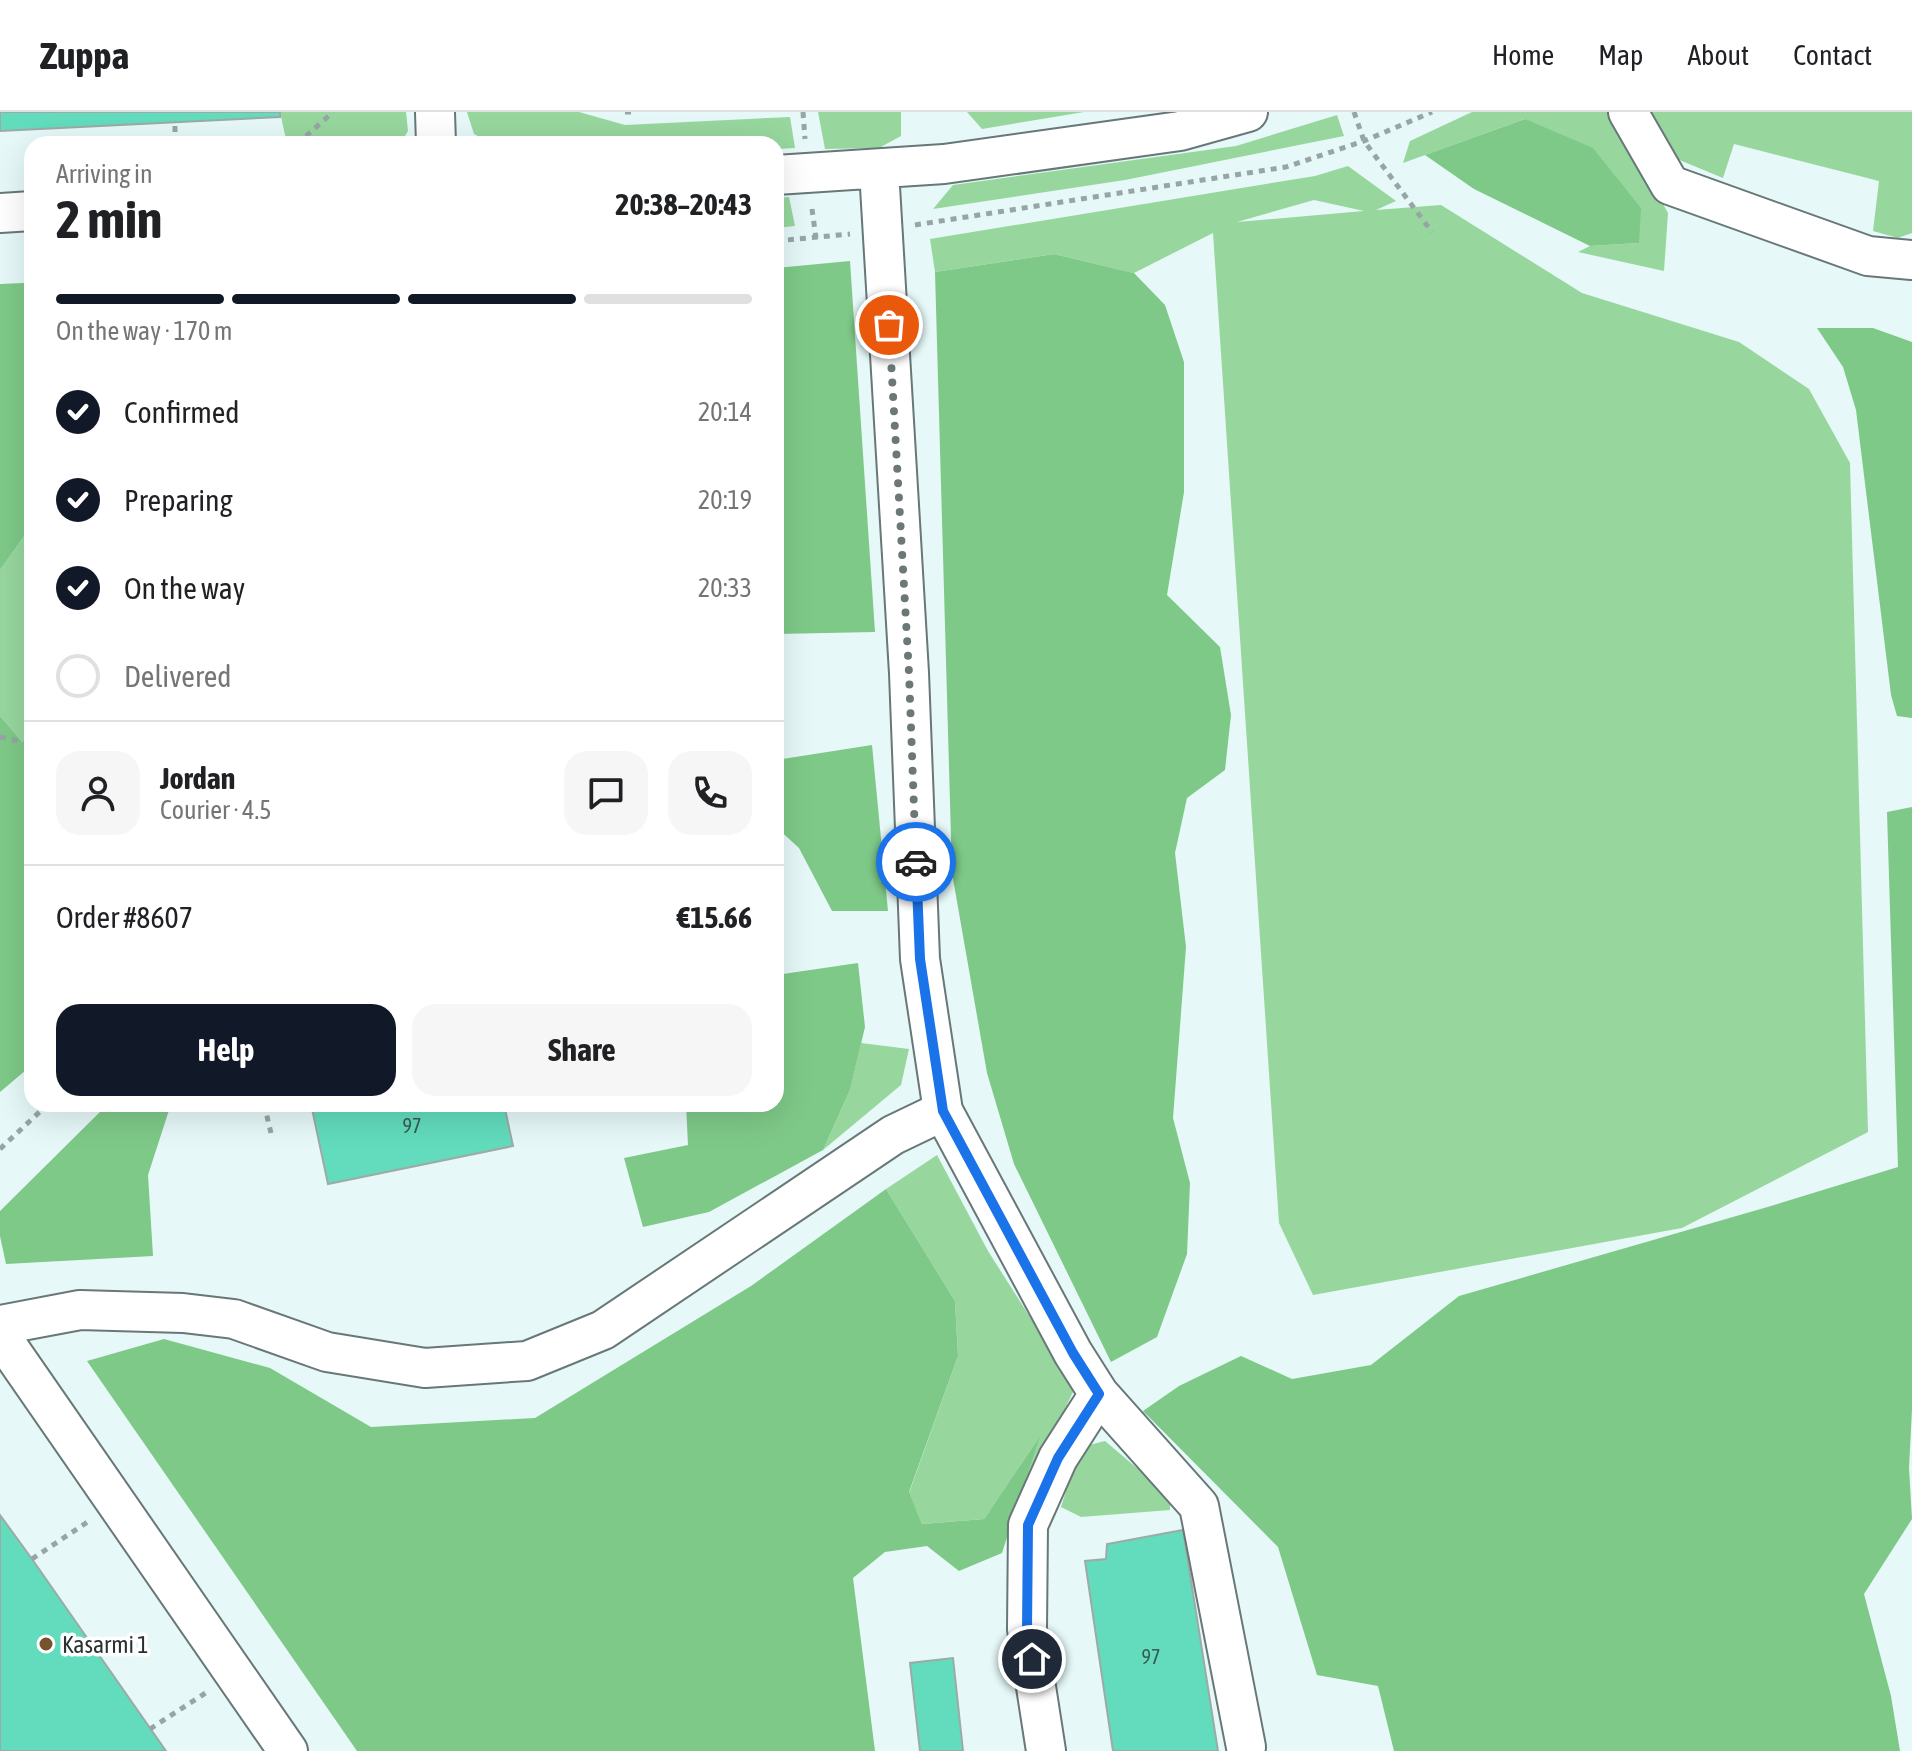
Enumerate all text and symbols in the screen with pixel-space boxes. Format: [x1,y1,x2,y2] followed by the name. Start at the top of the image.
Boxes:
[40,34,129,77] text: Zuppa
[1492,39,1554,71] text: Home
[1598,39,1643,71] text: Map
[1687,39,1749,71] text: About
[1793,39,1872,71] text: Contact
[56,159,153,189] text: Arriving in
[615,187,752,221] text: 20:38–20:43
[56,189,162,249] text: 2 min
[855,291,923,359] pin
[867,303,911,347] icon: bag
[56,316,233,346] text: On the way · 170 m
[56,390,100,434] icon: check
[124,395,239,429] text: Confirmed
[698,397,752,427] text: 20:14
[56,478,100,522] icon: check
[124,483,233,517] text: Preparing
[698,485,752,515] text: 20:19
[56,566,100,610] icon: check
[124,571,245,605] text: On the way
[698,573,752,603] text: 20:33
[124,659,232,693] text: Delivered
[56,751,140,835] button: person
[564,751,648,835] button: chat
[668,751,752,835] button: phone
[160,761,235,795] text: Jordan
[160,795,271,825] text: Courier · 4.5
[876,822,956,902] courier
[894,840,938,884] icon: car
[56,900,193,934] text: Order #8607
[677,900,752,934] text: €15.66
[56,1004,396,1096] button: Help
[412,1004,752,1096] button: Share
[403,1114,421,1137] house number: 97
[998,1625,1066,1693] pin
[62,1631,149,1658] place label: Kasarmi 1
[37,1635,55,1653] marker: Kasarmi 1
[1010,1637,1054,1681] icon: home
[1142,1645,1160,1668] house number: 97

